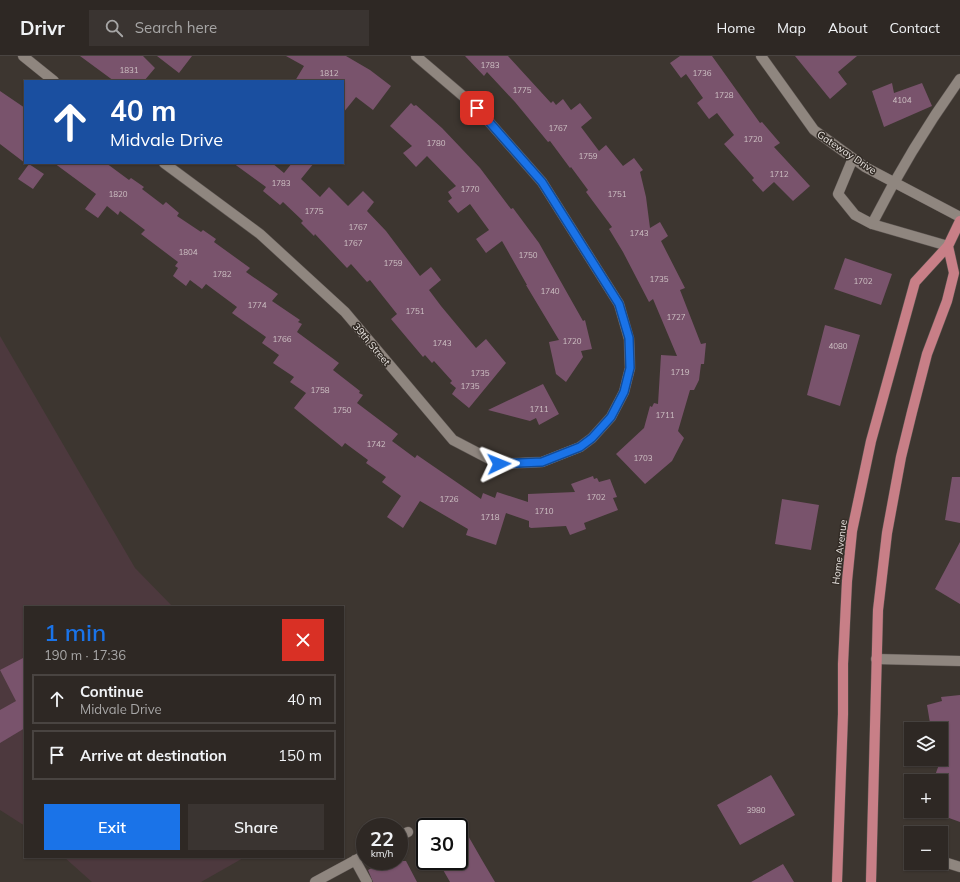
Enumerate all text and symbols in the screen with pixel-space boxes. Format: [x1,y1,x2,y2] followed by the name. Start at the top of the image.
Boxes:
[89,10,369,46] search box
[20,16,65,40] text: Drivr
[103,17,125,39] icon: search
[135,18,217,37] text: Search here
[716,19,755,37] text: Home
[777,19,806,37] text: Map
[828,19,868,37] text: About
[890,19,940,37] text: Contact
[480,60,500,70] house number: 1783
[119,65,139,75] house number: 1831
[319,68,339,78] house number: 1812
[692,68,712,78] house number: 1736
[512,85,532,95] house number: 1775
[714,90,734,100] house number: 1728
[460,91,494,125] pin
[110,93,176,128] text: 40 m
[892,95,912,105] house number: 4104
[44,96,96,148] icon: ahead
[466,97,488,119] icon: arrive
[548,123,568,133] house number: 1767
[110,128,223,151] text: Midvale Drive
[815,128,879,177] street label: Gateway Drive
[743,134,763,144] house number: 1720
[426,138,446,148] house number: 1780
[578,151,598,161] house number: 1759
[769,169,789,179] house number: 1712
[271,178,291,188] house number: 1783
[460,184,480,194] house number: 1770
[108,189,128,199] house number: 1820
[607,189,627,199] house number: 1751
[304,206,324,216] house number: 1775
[348,222,368,232] house number: 1767
[629,228,649,238] house number: 1743
[343,238,363,248] house number: 1767
[178,247,198,257] house number: 1804
[518,250,538,260] house number: 1750
[383,258,403,268] house number: 1759
[212,269,232,279] house number: 1782
[649,274,669,284] house number: 1735
[853,276,873,286] house number: 1702
[540,286,560,296] house number: 1740
[247,300,267,310] house number: 1774
[405,306,425,316] house number: 1751
[666,312,686,322] house number: 1727
[350,320,394,369] street label: 39th Street
[272,334,292,344] house number: 1766
[562,336,582,346] house number: 1720
[432,338,452,348] house number: 1743
[828,341,848,351] house number: 4080
[670,367,690,377] house number: 1719
[470,368,490,378] house number: 1735
[460,381,480,391] house number: 1735
[310,385,330,395] house number: 1758
[529,404,549,414] house number: 1711
[332,405,352,415] house number: 1750
[655,410,675,420] house number: 1711
[366,439,386,449] house number: 1742
[478,443,520,485] position arrow
[633,453,653,463] house number: 1703
[586,492,606,502] house number: 1702
[439,494,459,504] house number: 1726
[534,506,554,516] house number: 1710
[480,512,500,522] house number: 1718
[829,519,850,585] street label: Home Avenue
[44,617,106,647] text: 1 min
[282,619,324,661] button: close
[44,647,126,663] text: 190 m · 17:36
[80,682,143,701] text: Continue
[46,688,68,710] icon: ahead
[287,690,322,709] text: 40 m
[80,701,162,717] text: Midvale Drive
[904,722,948,870] map controls
[904,722,948,766] button: layers
[46,744,68,766] icon: arrive
[80,746,227,765] text: Arrive at destination
[278,746,322,765] text: 150 m
[904,774,948,818] button: +
[44,804,180,850] button: Exit
[188,804,324,850] button: Share
[746,805,766,815] house number: 3980
[416,818,468,870] speed limit sign: 30
[370,826,394,851] text: 22
[904,826,948,870] button: −
[371,847,393,860] text: km/h

